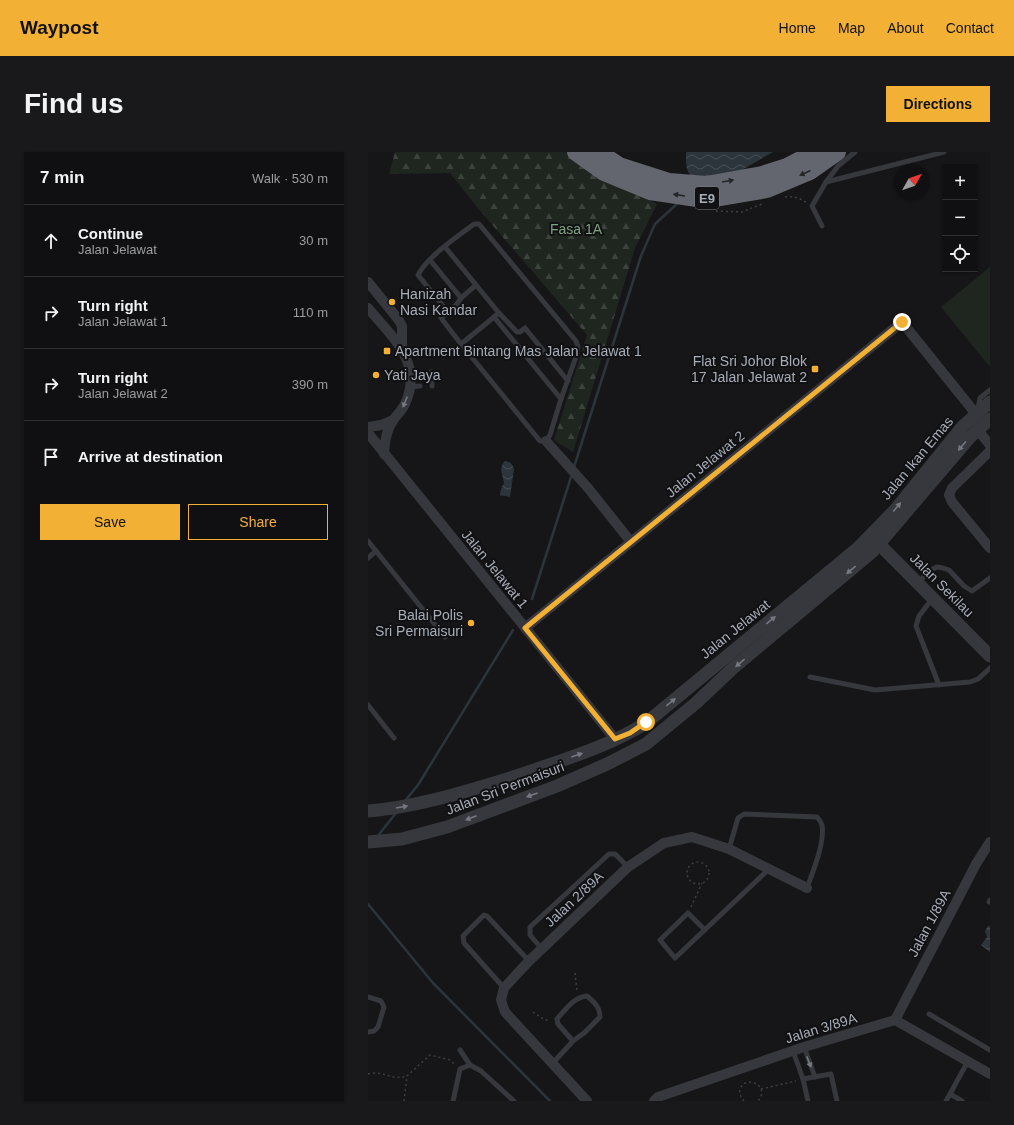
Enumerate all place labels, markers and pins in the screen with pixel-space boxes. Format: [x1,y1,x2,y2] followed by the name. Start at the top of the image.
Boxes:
[400,286,477,318] place label: Hanizah Nasi Kandar
[387,297,397,307] marker: Hanizah Nasi Kandar
[395,343,642,359] place label: Apartment Bintang Mas Jalan Jelawat 1
[382,346,392,356] marker: Apartment Bintang Mas Jalan Jelawat 1
[691,353,808,385] place label: Flat Sri Johor Blok 17 Jalan Jelawat 2
[810,364,820,374] marker: Flat Sri Johor Blok 17 Jalan Jelawat 2
[384,367,441,383] place label: Yati Jaya
[371,370,381,380] marker: Yati Jaya
[375,607,463,639] place label: Balai Polis Sri Permaisuri
[466,618,476,628] marker: Balai Polis Sri Permaisuri

